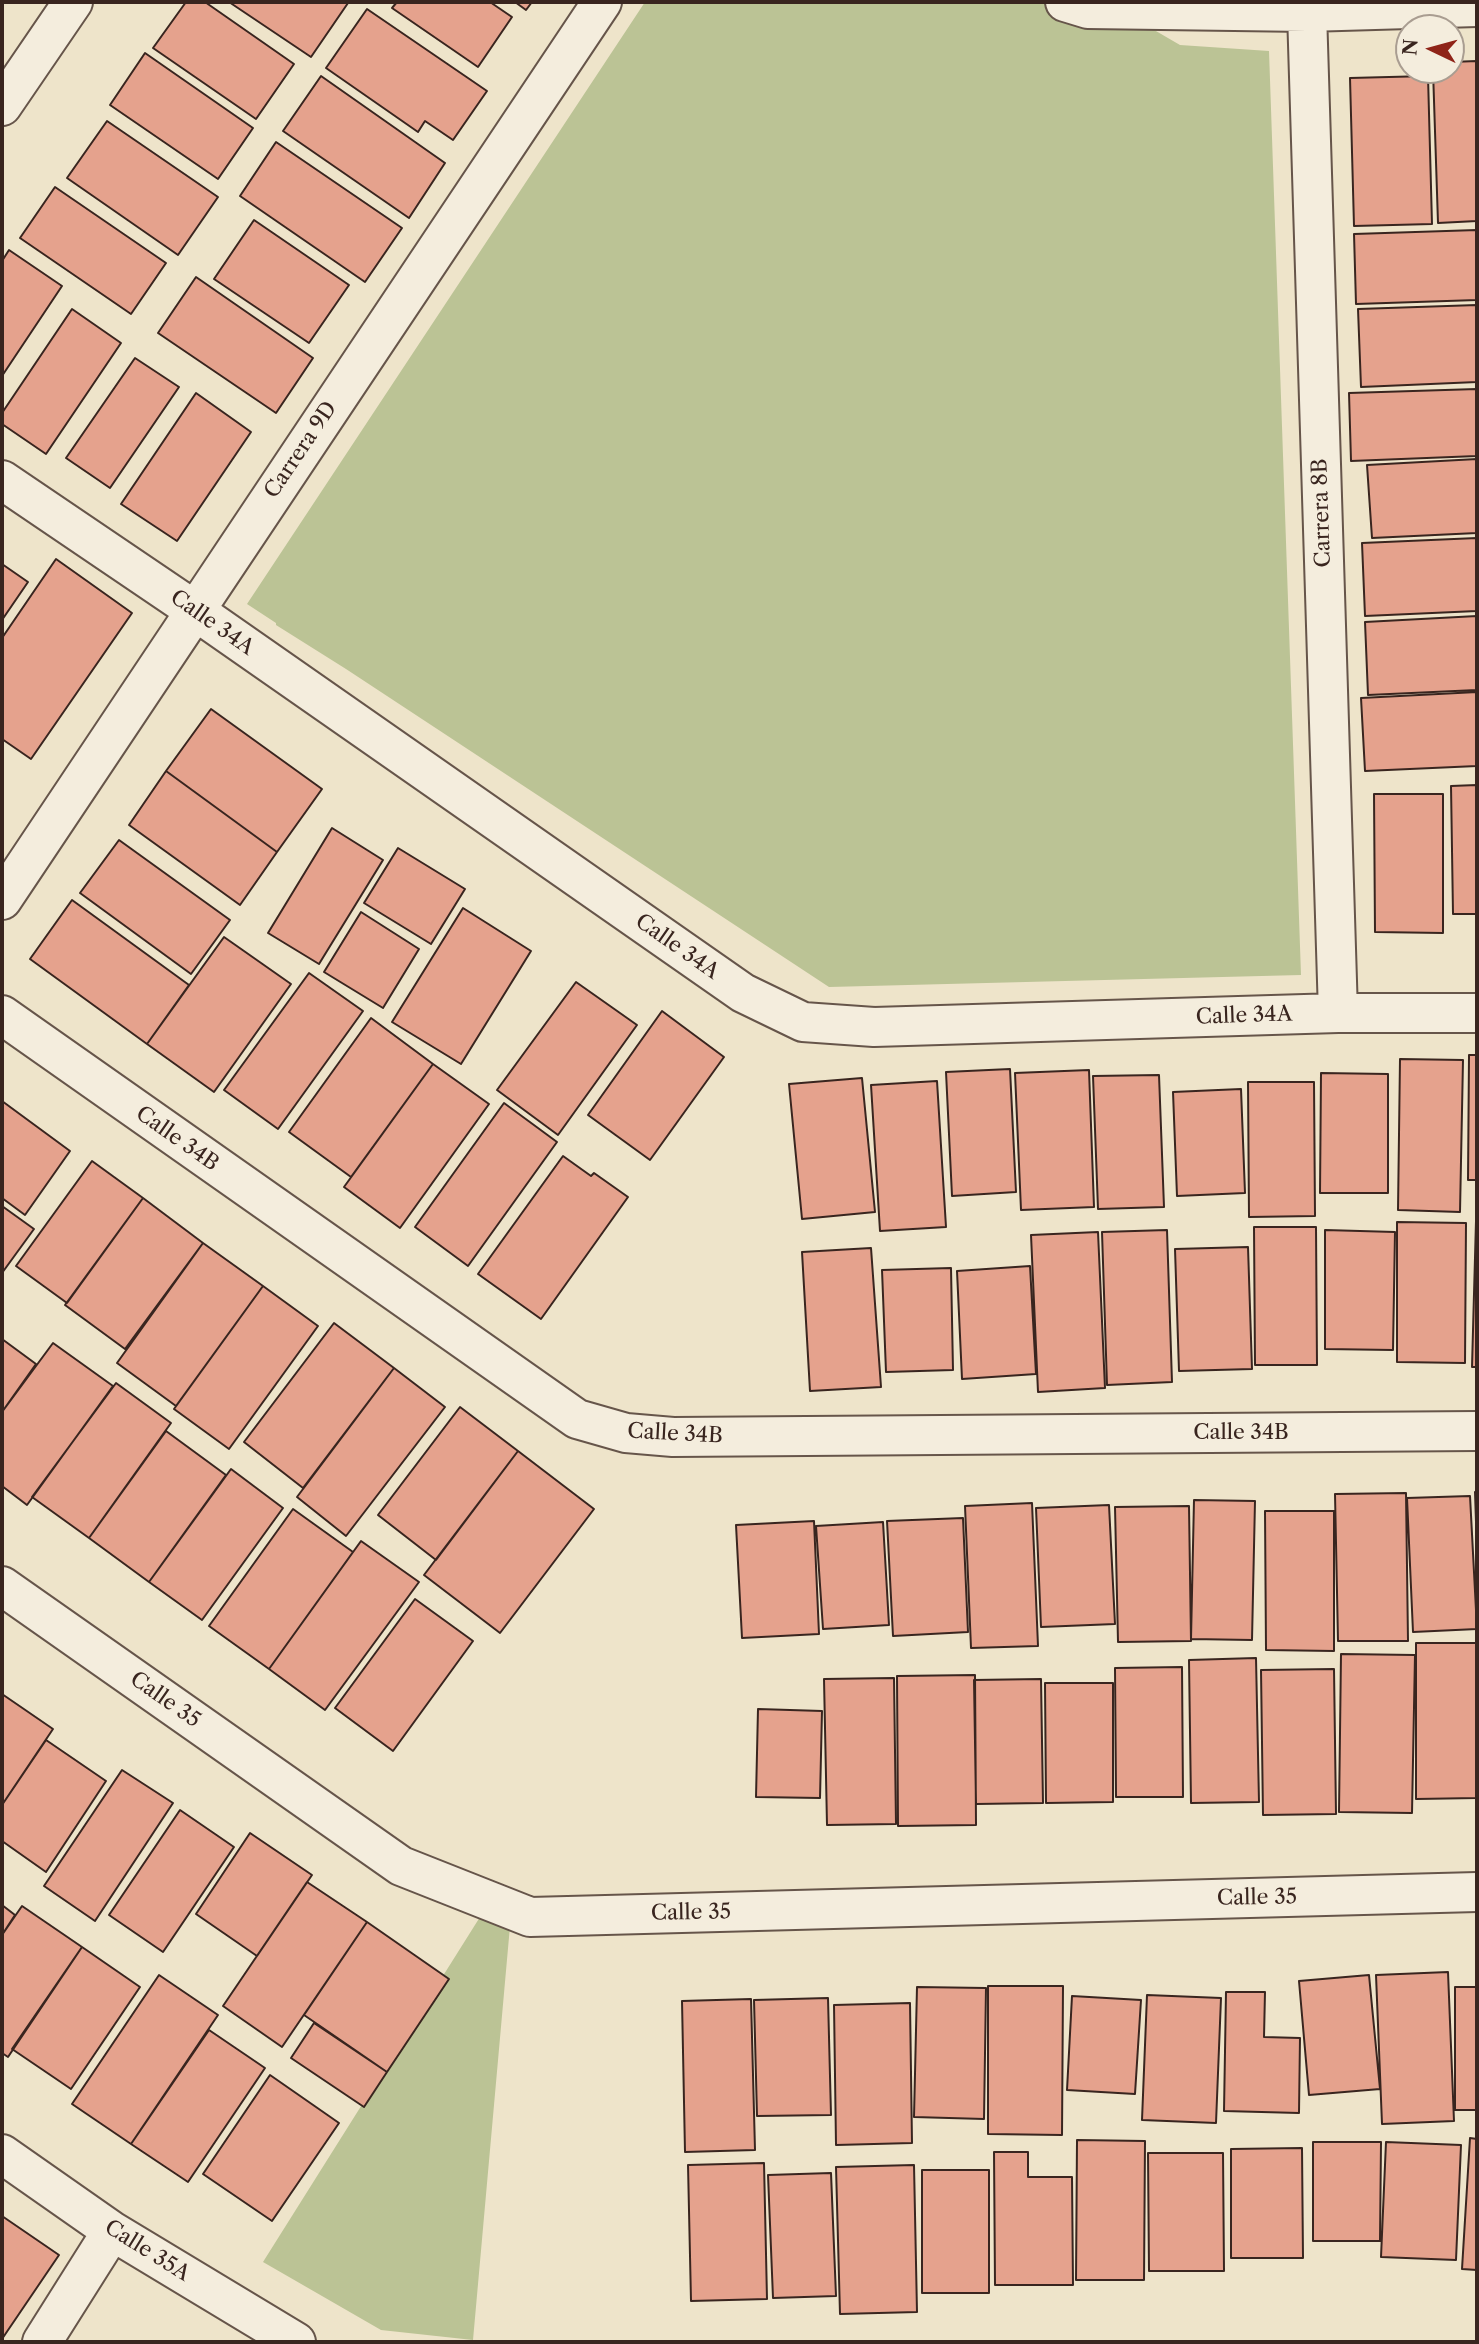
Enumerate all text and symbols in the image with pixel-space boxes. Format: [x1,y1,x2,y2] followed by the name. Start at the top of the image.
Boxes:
[1395,14,1465,84] north arrow
[1398,38,1423,57] text: N
[259,397,343,503] street label: Carrera 9D
[1308,458,1336,568] street label: Carrera 8B
[165,585,259,661] street label: Calle 34A
[630,909,724,985] street label: Calle 34A
[1195,1002,1293,1030] street label: Calle 34A
[131,1101,223,1177] street label: Calle 34B
[627,1419,723,1449] street label: Calle 34B
[1193,1420,1289,1446] street label: Calle 34B
[125,1667,205,1733] street label: Calle 35
[1217,1885,1297,1911] street label: Calle 35
[651,1900,731,1926] street label: Calle 35
[100,2215,194,2287] street label: Calle 35A

